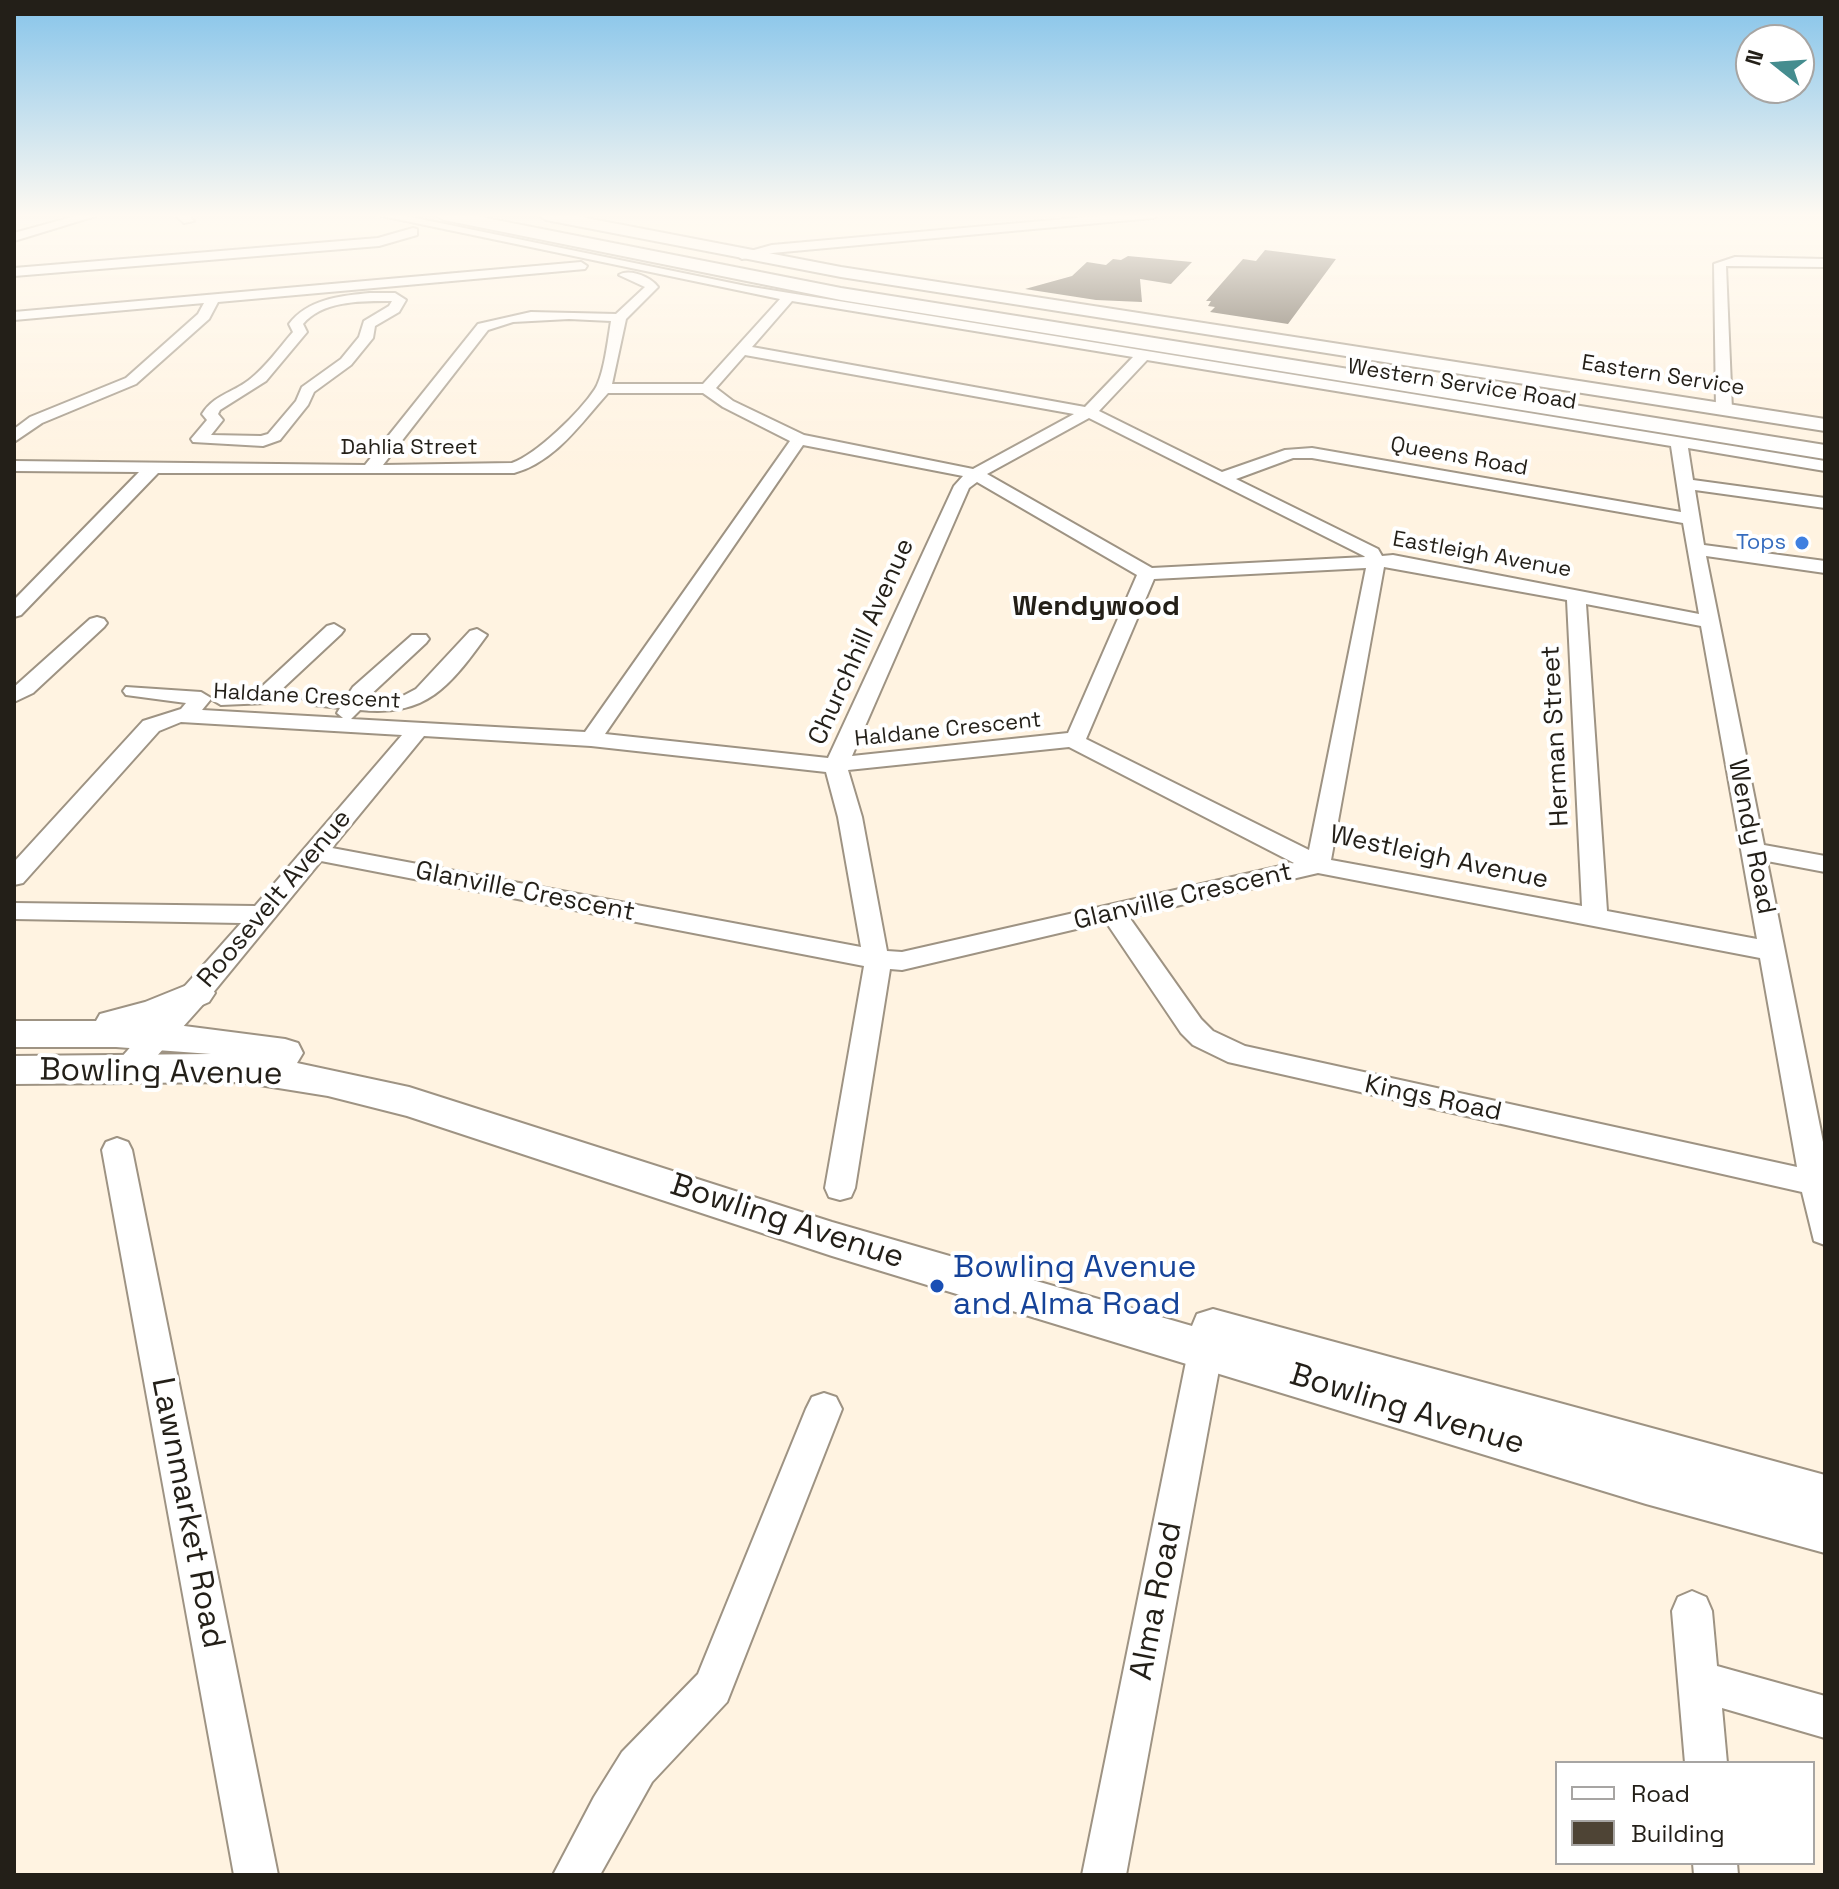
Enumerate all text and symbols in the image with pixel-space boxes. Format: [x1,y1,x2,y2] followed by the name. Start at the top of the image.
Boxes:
[1735,24,1815,104] north arrow
[1738,46,1770,69] text: N
[1580,350,1746,402] street label: Eastern Service
[1346,354,1578,416] street label: Western Service Road
[1388,432,1530,482] street label: Queens Road
[340,435,478,461] street label: Dahlia Street
[1390,526,1574,584] street label: Eastleigh Avenue
[1736,530,1786,556] place label: Tops
[802,534,922,750] street label: Churchhill Avenue
[1793,534,1811,552] marker: Tops
[1012,590,1180,624] district label: Wendywood
[1536,644,1576,828] street label: Herman Street
[213,679,401,715] street label: Haldane Crescent
[853,707,1043,753] street label: Haldane Crescent
[1721,757,1781,917] street label: Wendy Road
[191,804,359,994] street label: Roosevelt Avenue
[1327,820,1551,896] street label: Westleigh Avenue
[413,855,637,929] street label: Glanville Crescent
[1071,857,1295,937] street label: Glanville Crescent
[39,1052,283,1094] street label: Bowling Avenue
[1362,1069,1504,1129] street label: Kings Road
[665,1166,909,1278] street label: Bowling Avenue
[953,1249,1196,1324] place label: Bowling Avenue and Alma Road
[928,1277,946,1295] marker: Bowling Avenue and Alma Road
[1285,1356,1529,1464] street label: Bowling Avenue
[142,1374,232,1652] street label: Lawnmarket Road
[1123,1518,1191,1684] street label: Alma Road
[1555,1761,1815,1865] legend
[1631,1778,1690,1809] text: Road
[1631,1818,1725,1849] text: Building

